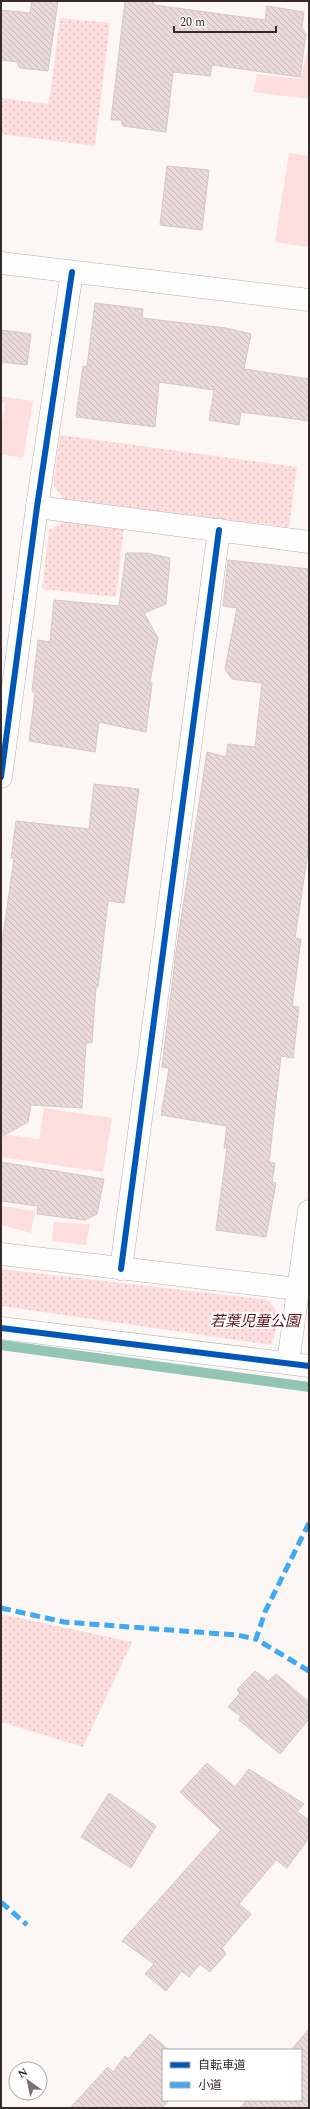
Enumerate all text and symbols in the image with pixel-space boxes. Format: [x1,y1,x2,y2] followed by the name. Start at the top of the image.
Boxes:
[174,8,276,34] scale bar
[180,13,205,32] text: 20 m
[210,1310,302,1333] park label: 若葉児童公園
[162,2049,302,2101] legend
[198,2056,246,2075] text: 自転車道
[8,2061,48,2101] north arrow
[14,2063,31,2083] text: N
[198,2076,222,2095] text: 小道

